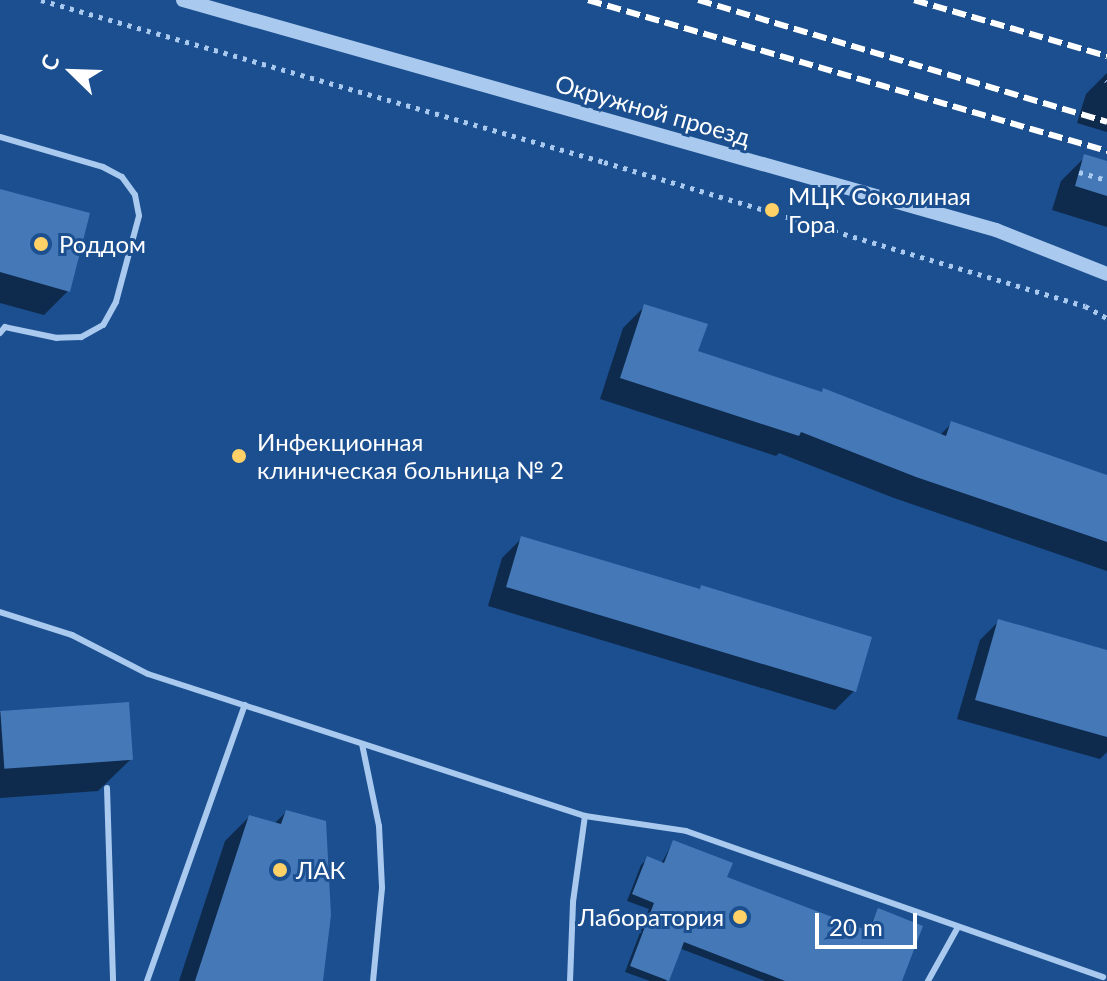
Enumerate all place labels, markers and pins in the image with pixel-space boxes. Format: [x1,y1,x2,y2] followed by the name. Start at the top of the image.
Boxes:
[788,182,971,238] place label: МЦК Соколиная Гора
[763,201,781,219] marker: МЦК Соколиная Гора
[59,230,146,258] place label: Роддом
[30,233,52,255] marker: Роддом
[257,428,564,484] place label: Инфекционная клиническая больница № 2
[228,445,250,467] marker: Инфекционная клиническая больница № 2
[296,856,346,884] place label: ЛАК
[271,861,289,879] marker: ЛАК
[578,903,724,931] place label: Лаборатория
[731,908,749,926] marker: Лаборатория

